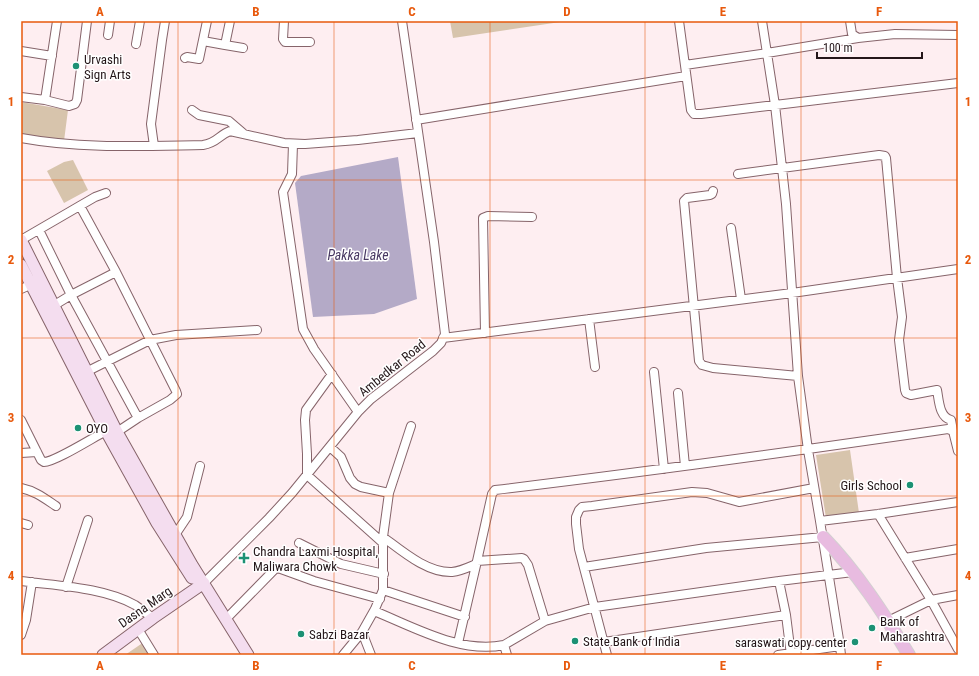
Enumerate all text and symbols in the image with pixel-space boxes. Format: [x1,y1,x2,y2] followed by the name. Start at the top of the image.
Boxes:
[96,4,104,19] text: A
[252,4,260,19] text: B
[408,4,416,19] text: C
[563,4,571,19] text: D
[720,4,727,19] text: E
[876,4,882,19] text: F
[817,34,922,60] scale bar
[823,41,853,55] text: 100 m
[84,52,131,82] place label: Urvashi Sign Arts
[71,61,81,71] marker: Urvashi Sign Arts
[8,94,14,109] text: 1
[965,94,971,109] text: 1
[327,247,389,263] water label: Pakka Lake
[8,252,15,267] text: 2
[965,252,972,267] text: 2
[356,337,428,399] street label: Ambedkar Road
[8,410,14,425] text: 3
[965,410,971,425] text: 3
[86,421,108,436] place label: OYO
[73,423,83,433] marker: OYO
[840,478,902,493] place label: Girls School
[905,480,915,490] marker: Girls School
[253,544,378,574] place label: Chandra Laxmi Hospital, Maliwara Chowk
[238,552,250,564] marker: Chandra Laxmi Hospital, Maliwara Chowk
[8,568,15,583] text: 4
[965,568,972,583] text: 4
[116,583,174,631] street label: Dasna Marg
[880,614,944,644] place label: Bank of Maharashtra
[867,623,877,633] marker: Bank of Maharashtra
[309,627,369,642] place label: Sabzi Bazar
[296,629,306,639] marker: Sabzi Bazar
[583,634,680,649] place label: State Bank of India
[735,635,847,650] place label: saraswati copy center
[570,636,580,646] marker: State Bank of India
[850,637,860,647] marker: saraswati copy center
[96,658,104,673] text: A
[252,658,260,673] text: B
[408,658,416,673] text: C
[563,658,571,673] text: D
[720,658,727,673] text: E
[876,658,882,673] text: F

